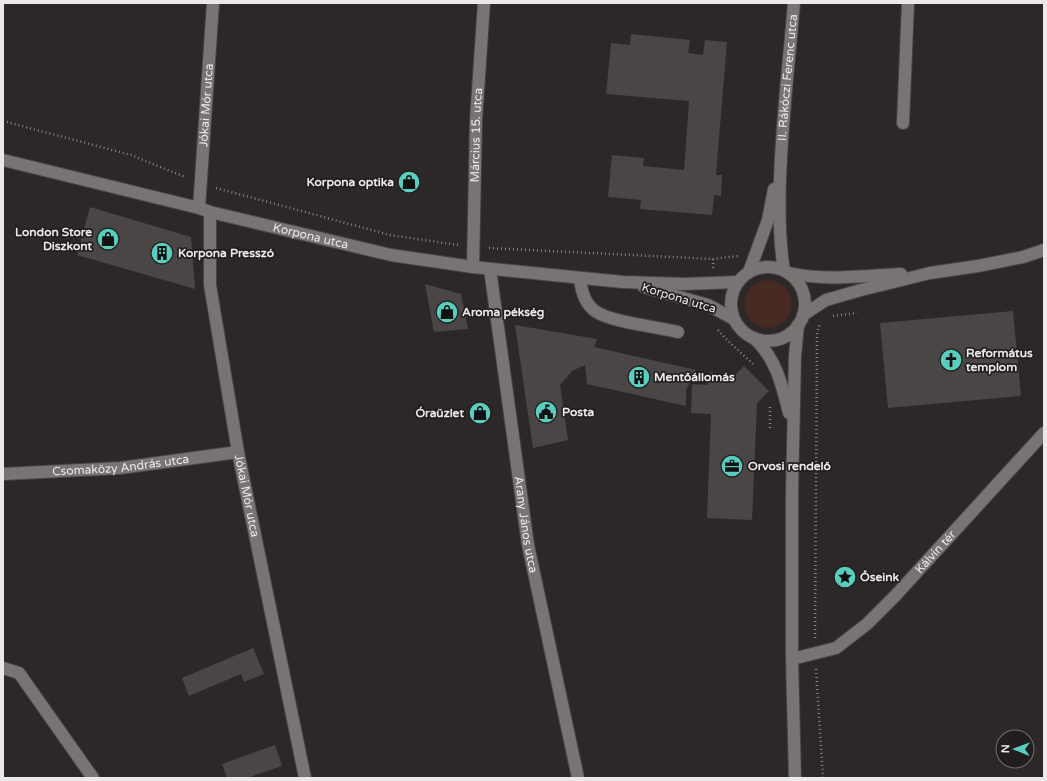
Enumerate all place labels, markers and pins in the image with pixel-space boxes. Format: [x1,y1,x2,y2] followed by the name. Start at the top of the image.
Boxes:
[396,169,422,195] shop icon: Korpona optika
[306,175,394,190] place label: Korpona optika
[15,225,92,253] place label: London Store Diszkont
[95,226,121,252] shop icon: London Store Diszkont
[149,240,175,266] building icon: Korpona Presszó
[178,246,274,261] place label: Korpona Presszó
[434,299,460,325] shop icon: Aroma pékség
[462,305,544,320] place label: Aroma pékség
[965,346,1033,375] place label: Református templom
[938,347,964,373] church icon: Református templom
[626,364,652,390] building icon: Mentőállomás
[654,370,735,384] place label: Mentőállomás
[533,399,559,425] public building icon: Posta
[467,400,493,426] shop icon: Óraüzlet
[562,405,594,419] place label: Posta
[415,406,464,420] place label: Óraüzlet
[719,453,745,479] office icon: Orvosi rendelő
[748,459,831,473] place label: Orvosi rendelő
[832,564,858,590] place icon: Őseink
[860,570,900,584] place label: Őseink

